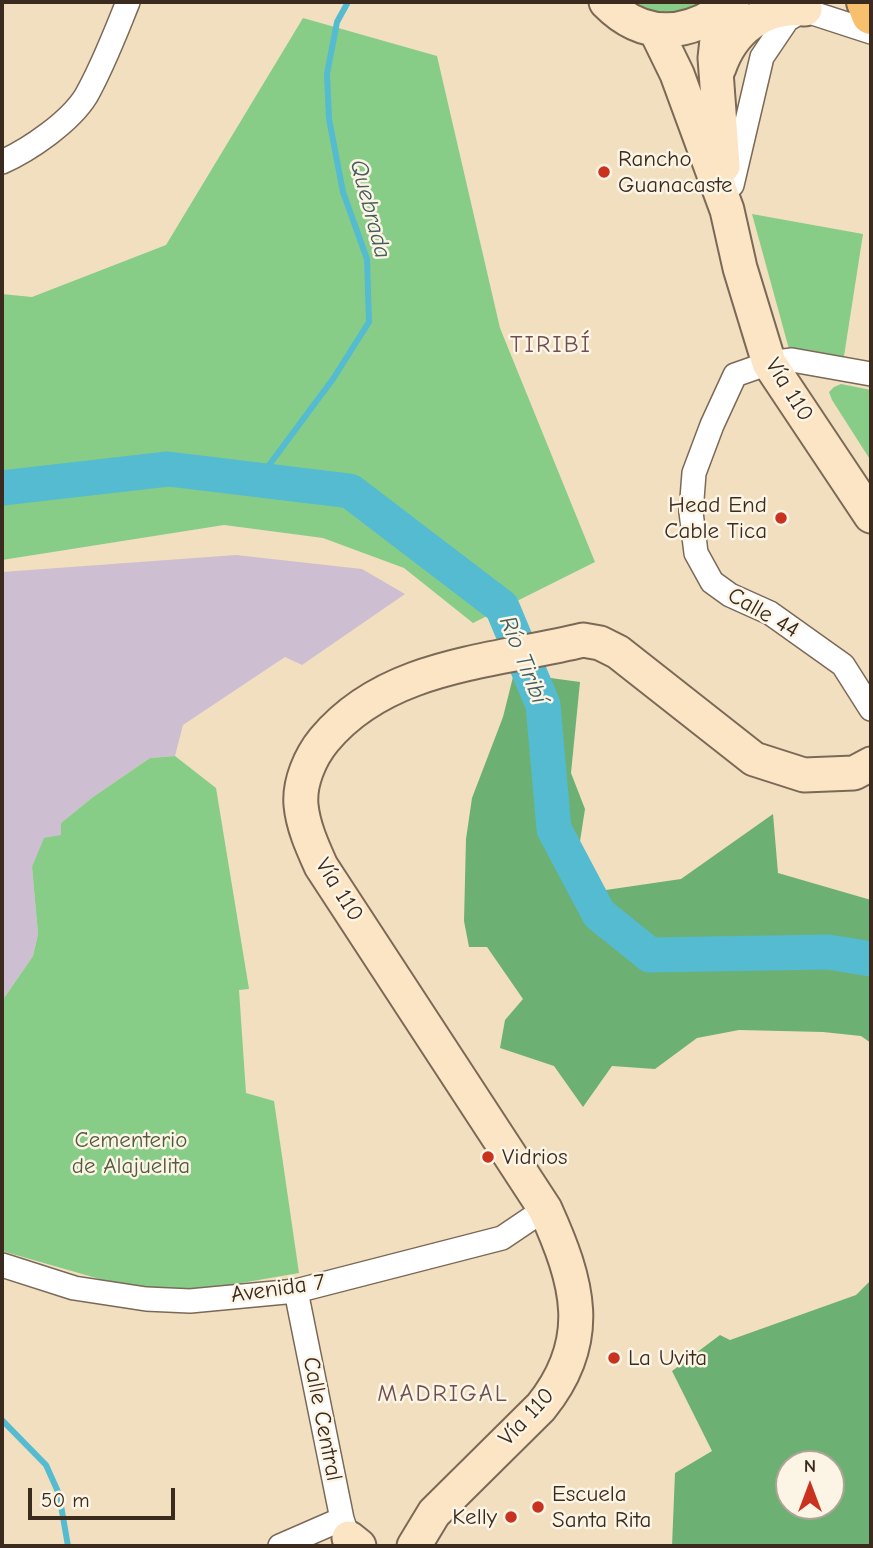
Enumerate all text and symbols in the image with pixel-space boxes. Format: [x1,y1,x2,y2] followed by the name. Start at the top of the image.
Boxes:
[618,145,733,199] place label: Rancho Guanacaste
[343,157,397,261] water label: Quebrada
[596,164,612,180] marker: Rancho Guanacaste
[511,331,591,359] district label: TIRIBÍ
[759,353,819,427] street label: Vía 110
[664,491,767,545] place label: Head End Cable Tica
[773,510,789,526] marker: Head End Cable Tica
[723,582,803,644] street label: Calle 44
[493,612,553,708] water label: Río Tiribí
[309,853,369,927] street label: Vía 110
[72,1126,190,1180] park label: Cementerio de Alajuelita
[502,1143,568,1171] place label: Vidrios
[480,1149,496,1165] marker: Vidrios
[229,1269,327,1309] street label: Avenida 7
[628,1344,707,1372] place label: La Uvita
[606,1350,622,1366] marker: La Uvita
[296,1355,348,1483] street label: Calle Central
[378,1380,508,1408] district label: MADRIGAL
[493,1382,561,1452] street label: Vía 110
[775,1450,845,1520] north arrow
[804,1455,816,1477] text: N
[32,1474,178,1518] scale bar
[552,1480,651,1534] place label: Escuela Santa Rita
[41,1488,90,1512] text: 50 m
[530,1499,546,1515] marker: Escuela Santa Rita
[452,1503,497,1531] place label: Kelly
[503,1509,519,1525] marker: Kelly

